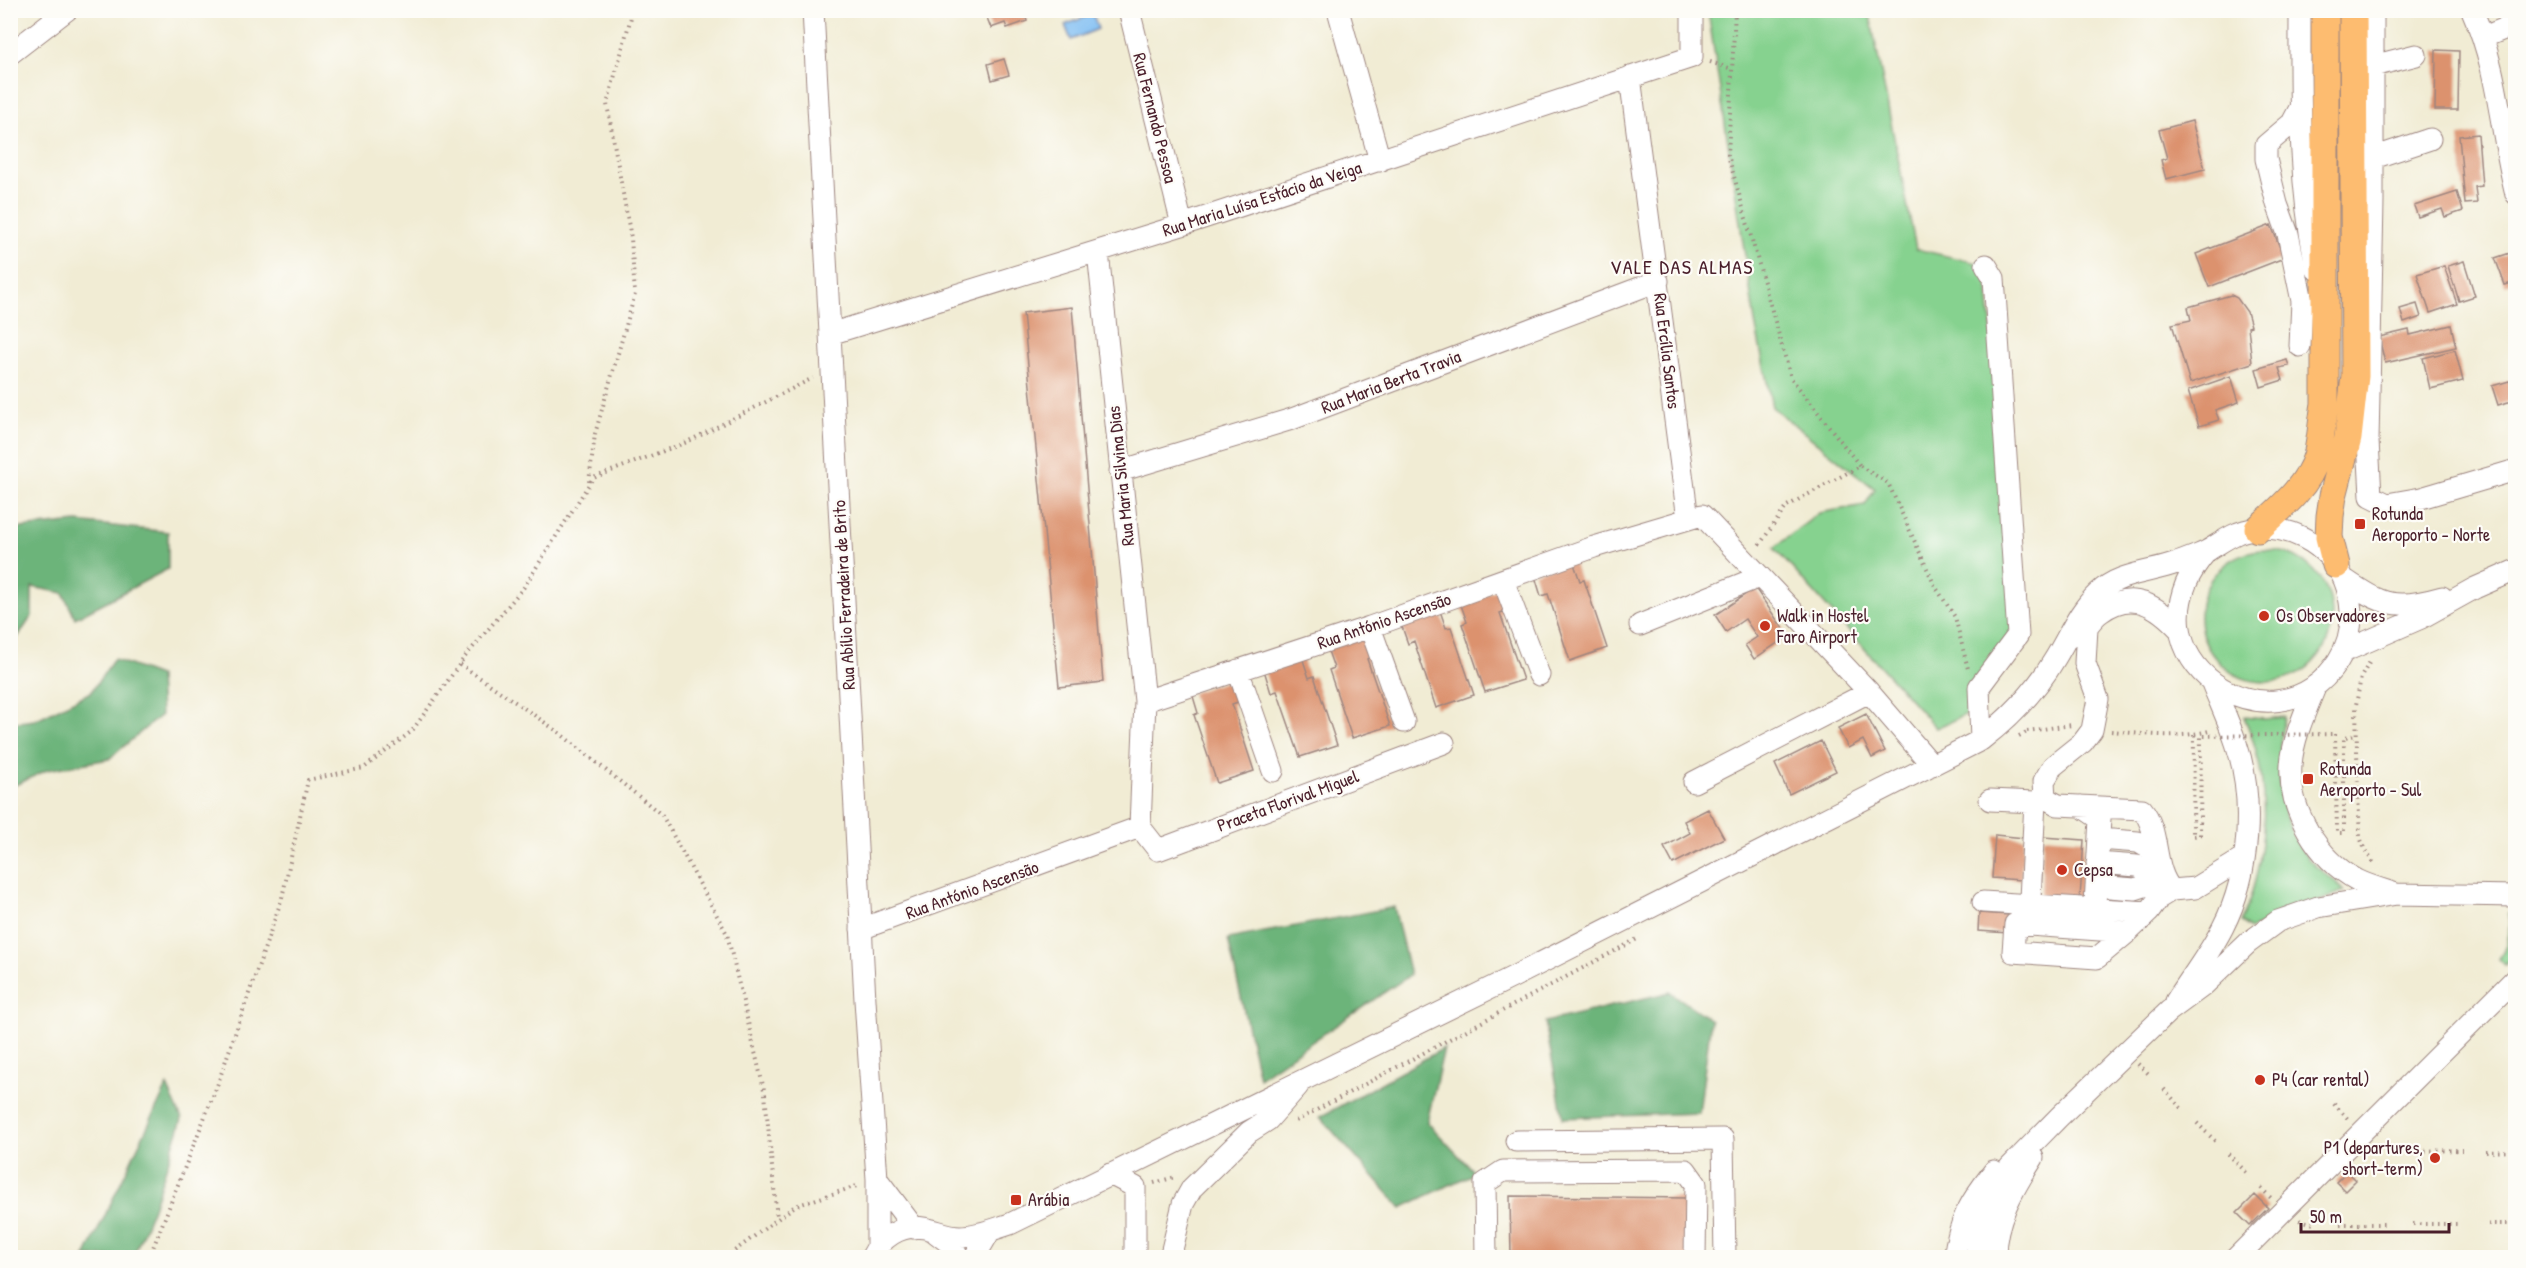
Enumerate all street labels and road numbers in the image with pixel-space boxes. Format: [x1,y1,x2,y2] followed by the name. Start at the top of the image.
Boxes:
[1127,50,1184,186] street label: Rua Fernando Pessoa
[1159,155,1364,243] street label: Rua Maria Luísa Estácio da Veiga
[1648,292,1687,410] street label: Rua Ercília Santos
[1317,343,1464,420] street label: Rua Maria Berta Travia
[1101,405,1140,547] street label: Rua Maria Silvina Dias
[826,499,861,691] street label: Rua Abílio Ferradeira de Brito
[1314,586,1454,655] street label: Rua António Ascensão
[1214,763,1362,838] street label: Praceta Florival Miguel
[902,854,1042,925] street label: Rua António Ascensão

